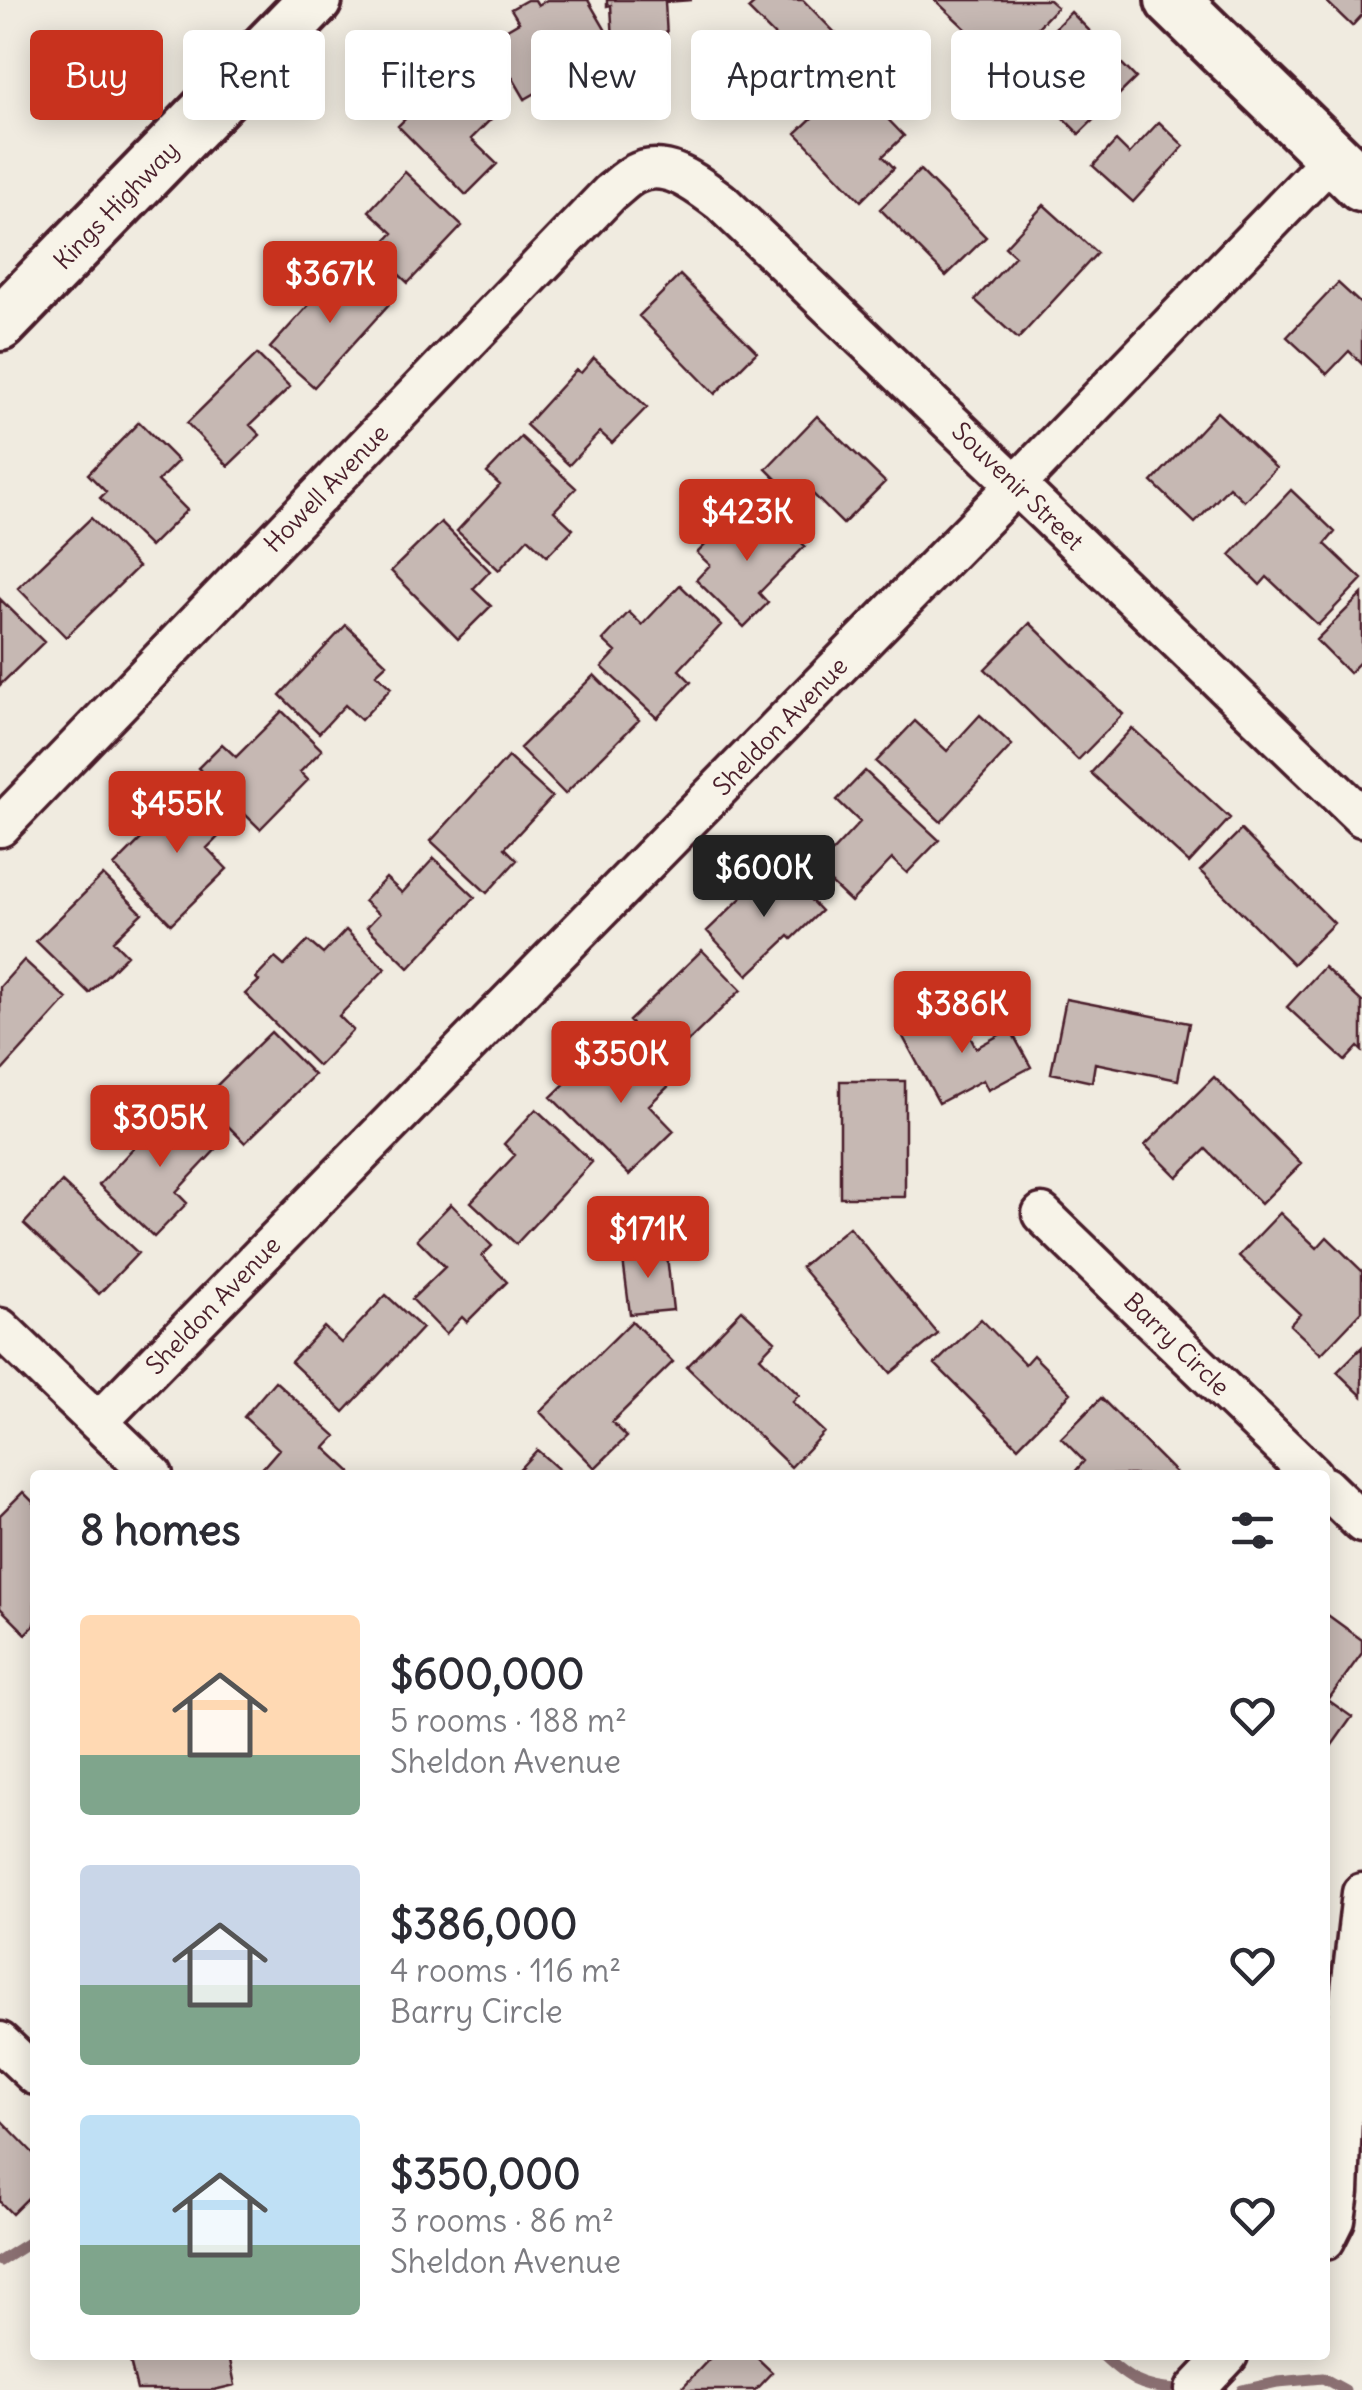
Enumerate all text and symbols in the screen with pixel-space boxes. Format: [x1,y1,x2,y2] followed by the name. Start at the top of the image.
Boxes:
[30,30,163,120] chip: Buy
[183,30,325,120] chip: Rent
[345,30,511,120] chip: Filters
[531,30,671,120] chip: New
[691,30,931,120] chip: Apartment
[951,30,1121,120] chip: House
[47,134,185,276] street label: Kings Highway
[260,241,400,326] pin: $367K
[285,253,375,294] text: $367K
[945,415,1091,557] street label: Souvenir Street
[257,417,395,559] street label: Howell Avenue
[677,479,817,564] pin: $423K
[701,491,793,532] text: $423K
[706,650,854,802] street label: Sheldon Avenue
[107,771,247,856] pin: $455K
[131,783,223,824] text: $455K
[694,835,834,920] pin: $600K
[715,847,813,888] text: $600K
[892,971,1032,1056] pin: $386K
[916,983,1008,1024] text: $386K
[551,1021,691,1106] pin: $350K
[573,1033,669,1074] text: $350K
[90,1085,230,1170] pin: $305K
[112,1097,208,1138] text: $305K
[578,1196,718,1281] pin: $171K
[609,1208,687,1249] text: $171K
[139,1229,287,1381] street label: Sheldon Avenue
[1117,1286,1237,1402] street label: Barry Circle
[1225,1503,1280,1558] icon: filters
[80,1504,241,1556] text: 8 homes
[390,1648,585,1700] text: $600,000
[160,1655,280,1775] icon: home
[1225,1688,1280,1743] icon: heart
[390,1700,627,1741] text: 5 rooms · 188 m²
[390,1741,621,1782] text: Sheldon Avenue
[390,1898,577,1950] text: $386,000
[160,1905,280,2025] icon: home
[1225,1938,1280,1993] icon: heart
[390,1950,621,1991] text: 4 rooms · 116 m²
[390,1991,563,2032] text: Barry Circle
[390,2148,581,2200] text: $350,000
[160,2155,280,2275] icon: home
[1225,2188,1280,2243] icon: heart
[390,2200,614,2241] text: 3 rooms · 86 m²
[390,2241,621,2282] text: Sheldon Avenue

